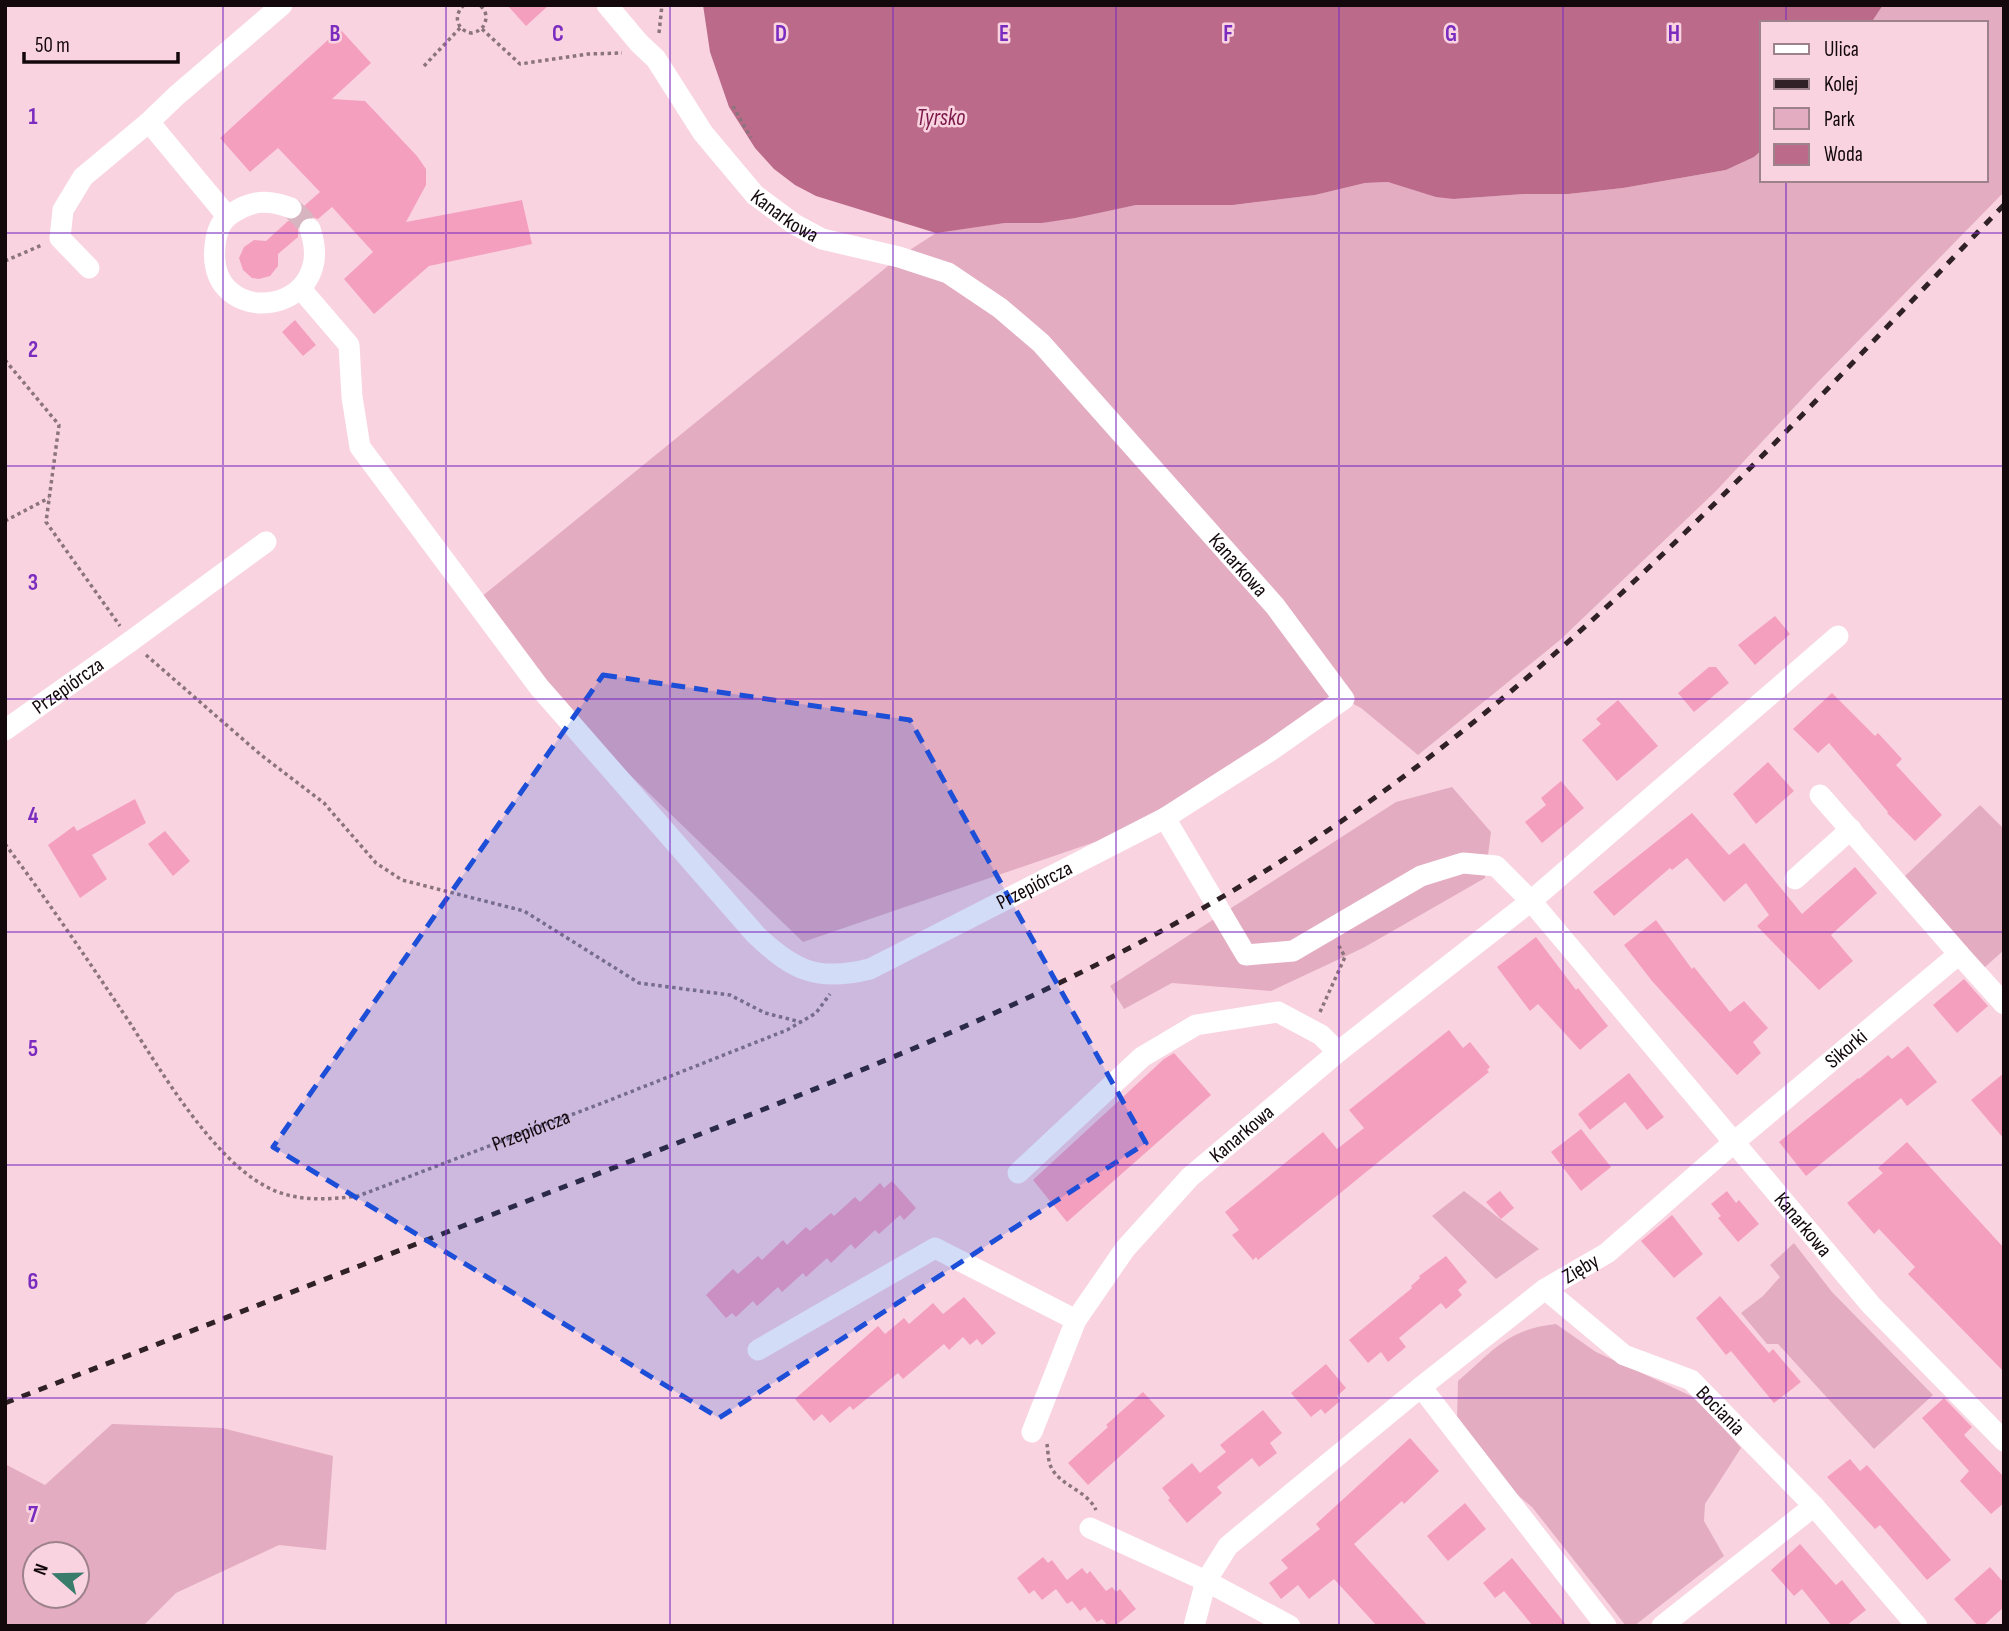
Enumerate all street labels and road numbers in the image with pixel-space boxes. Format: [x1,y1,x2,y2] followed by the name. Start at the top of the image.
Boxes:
[746,184,823,248] street label: Kanarkowa
[1203,528,1273,602] street label: Kanarkowa
[28,652,109,720] street label: Przepiórcza
[992,856,1076,915] street label: Przepiórcza
[1820,1024,1872,1074] street label: Sikorki
[1205,1100,1279,1168] street label: Kanarkowa
[488,1104,574,1157] street label: Przepiórcza
[1769,1187,1837,1262] street label: Kanarkowa
[1558,1249,1603,1289] street label: Zięby
[1691,1381,1750,1441] street label: Bociania

